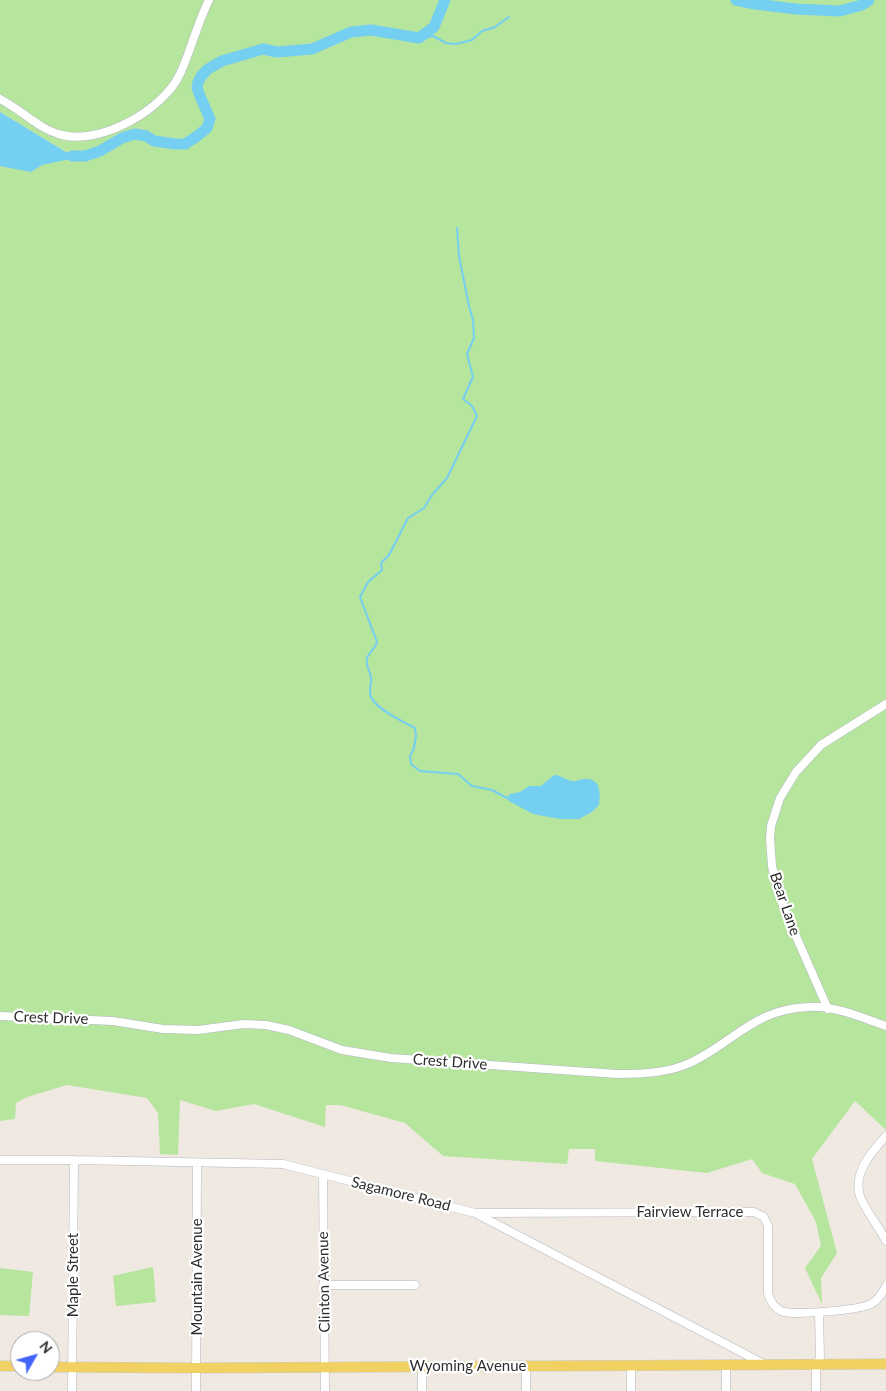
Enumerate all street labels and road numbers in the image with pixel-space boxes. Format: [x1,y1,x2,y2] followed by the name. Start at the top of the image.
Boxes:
[766,870,804,938] street label: Bear Lane
[13,1008,89,1028] street label: Crest Drive
[412,1050,488,1074] street label: Crest Drive
[349,1173,453,1215] street label: Sagamore Road
[637,1203,743,1221] street label: Fairview Terrace
[188,1218,206,1336] street label: Mountain Avenue
[314,1231,334,1333] street label: Clinton Avenue
[64,1233,82,1317] street label: Maple Street
[410,1357,526,1375] street label: Wyoming Avenue

